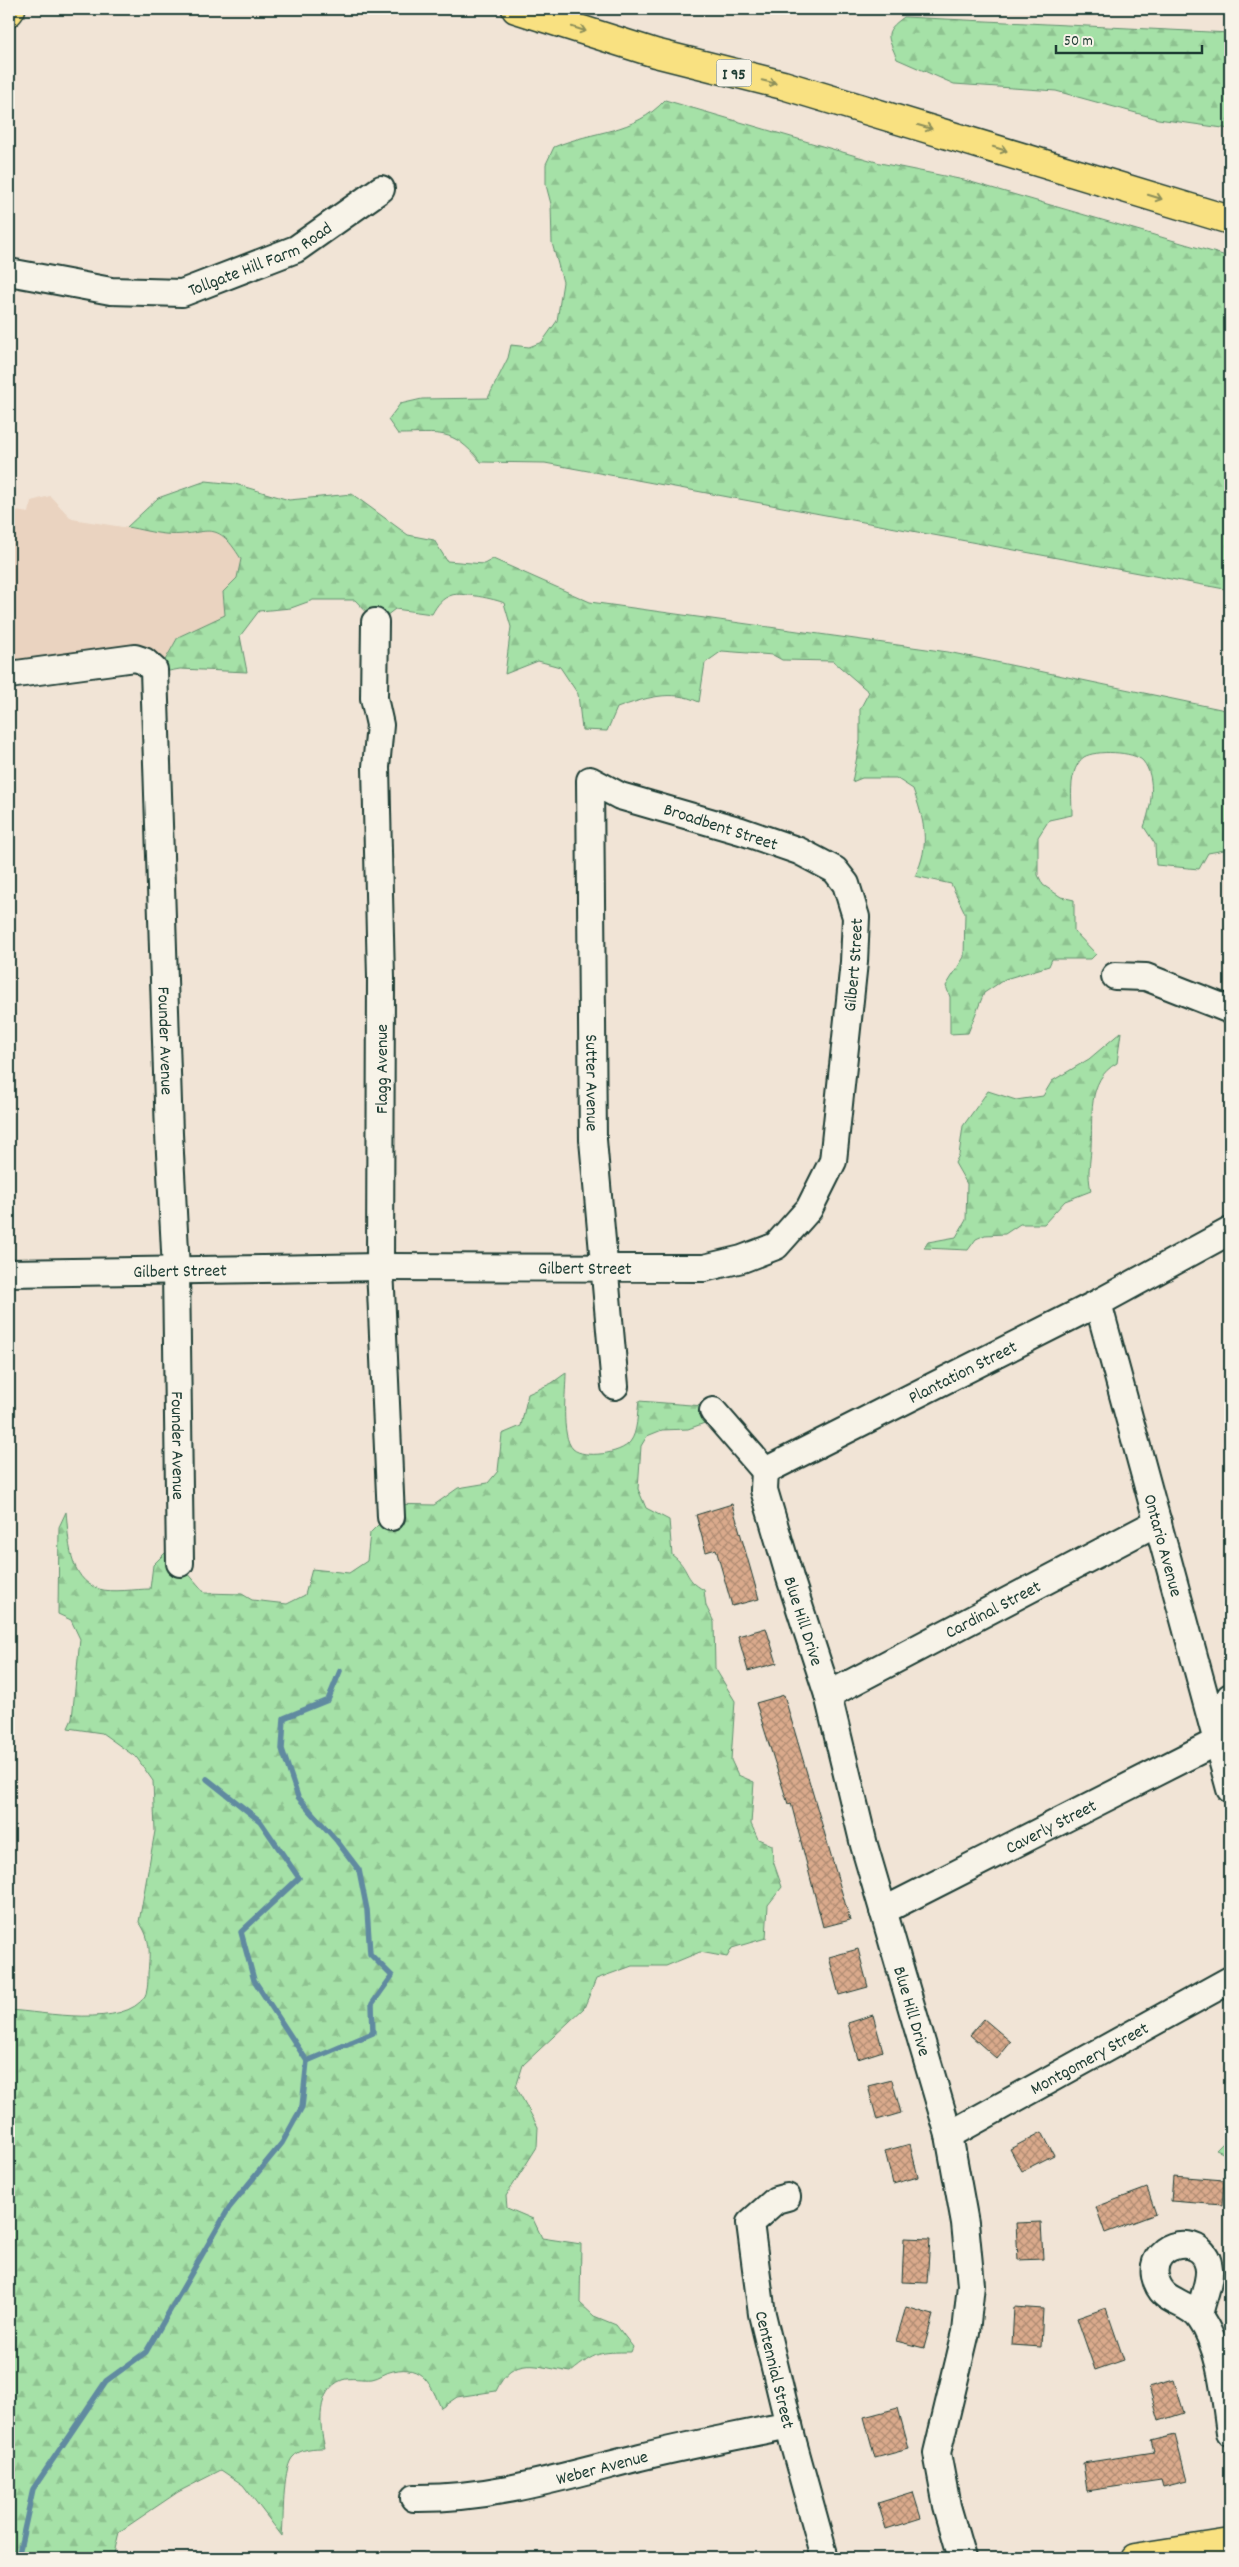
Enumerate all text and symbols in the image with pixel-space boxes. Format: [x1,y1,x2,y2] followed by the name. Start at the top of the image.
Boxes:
[1056,22,1203,54] scale bar
[570,24,586,34] one-way arrow
[1064,31,1093,53] text: 50 m
[716,59,752,86] road number: I 95
[760,78,776,87] one-way arrow
[917,122,933,132] one-way arrow
[992,145,1008,155] one-way arrow
[1147,192,1163,202] one-way arrow
[185,217,338,304] street label: Tollgate Hill Farm Road
[660,798,781,859] street label: Broadbent Street
[839,917,871,1013] street label: Gilbert Street
[149,986,178,1096] street label: Founder Avenue
[371,1024,396,1114] street label: Flagg Avenue
[577,1034,603,1132] street label: Sutter Avenue
[538,1257,632,1283] street label: Gilbert Street
[133,1259,227,1286] street label: Gilbert Street
[905,1336,1022,1412] street label: Plantation Street
[163,1391,189,1500] street label: Founder Avenue
[1136,1492,1187,1600] street label: Ontario Avenue
[775,1574,828,1670] street label: Blue Hill Drive
[942,1575,1046,1646] street label: Cardinal Street
[1002,1794,1102,1862] street label: Caverly Street
[885,1964,935,2060] street label: Blue Hill Drive
[1027,2017,1154,2103] street label: Montgomery Street
[747,2309,799,2432] street label: Centennial Street
[554,2445,651,2493] street label: Weber Avenue

